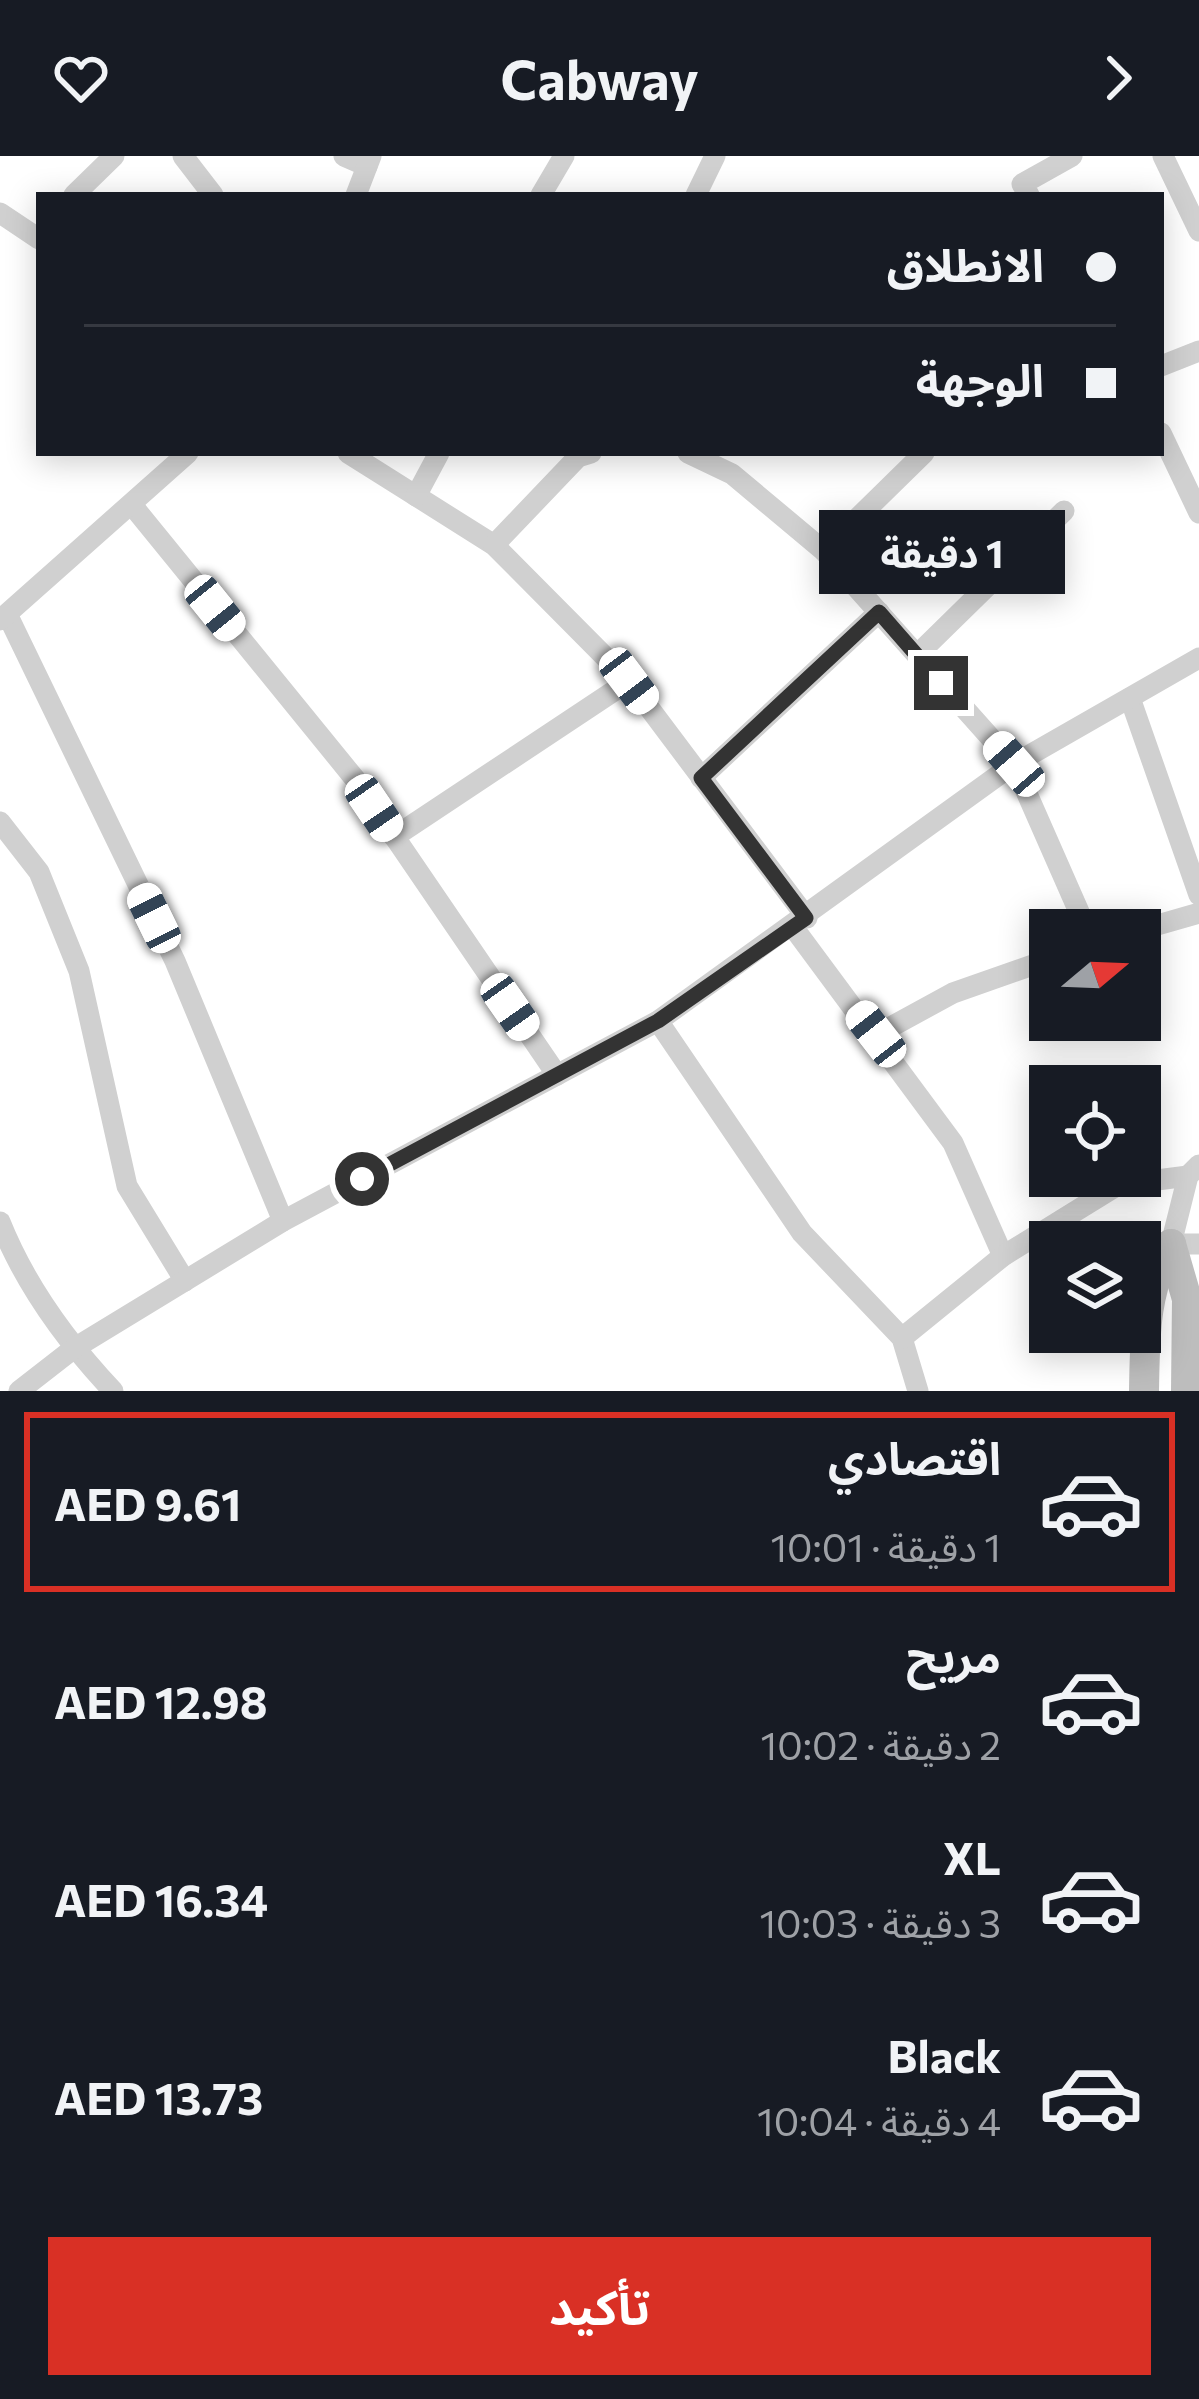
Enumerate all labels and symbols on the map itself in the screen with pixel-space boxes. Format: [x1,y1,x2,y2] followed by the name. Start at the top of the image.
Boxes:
[818,509,1064,593] callout: 1 دقيقة
[178,569,252,647] car
[593,641,665,721] car
[914,656,968,710] route end
[977,725,1051,803] car
[339,768,409,848] car
[122,878,186,958] car
[1029,909,1161,1041] north arrow
[475,967,545,1047] car
[840,995,912,1073] car
[335,1152,389,1206] route start

